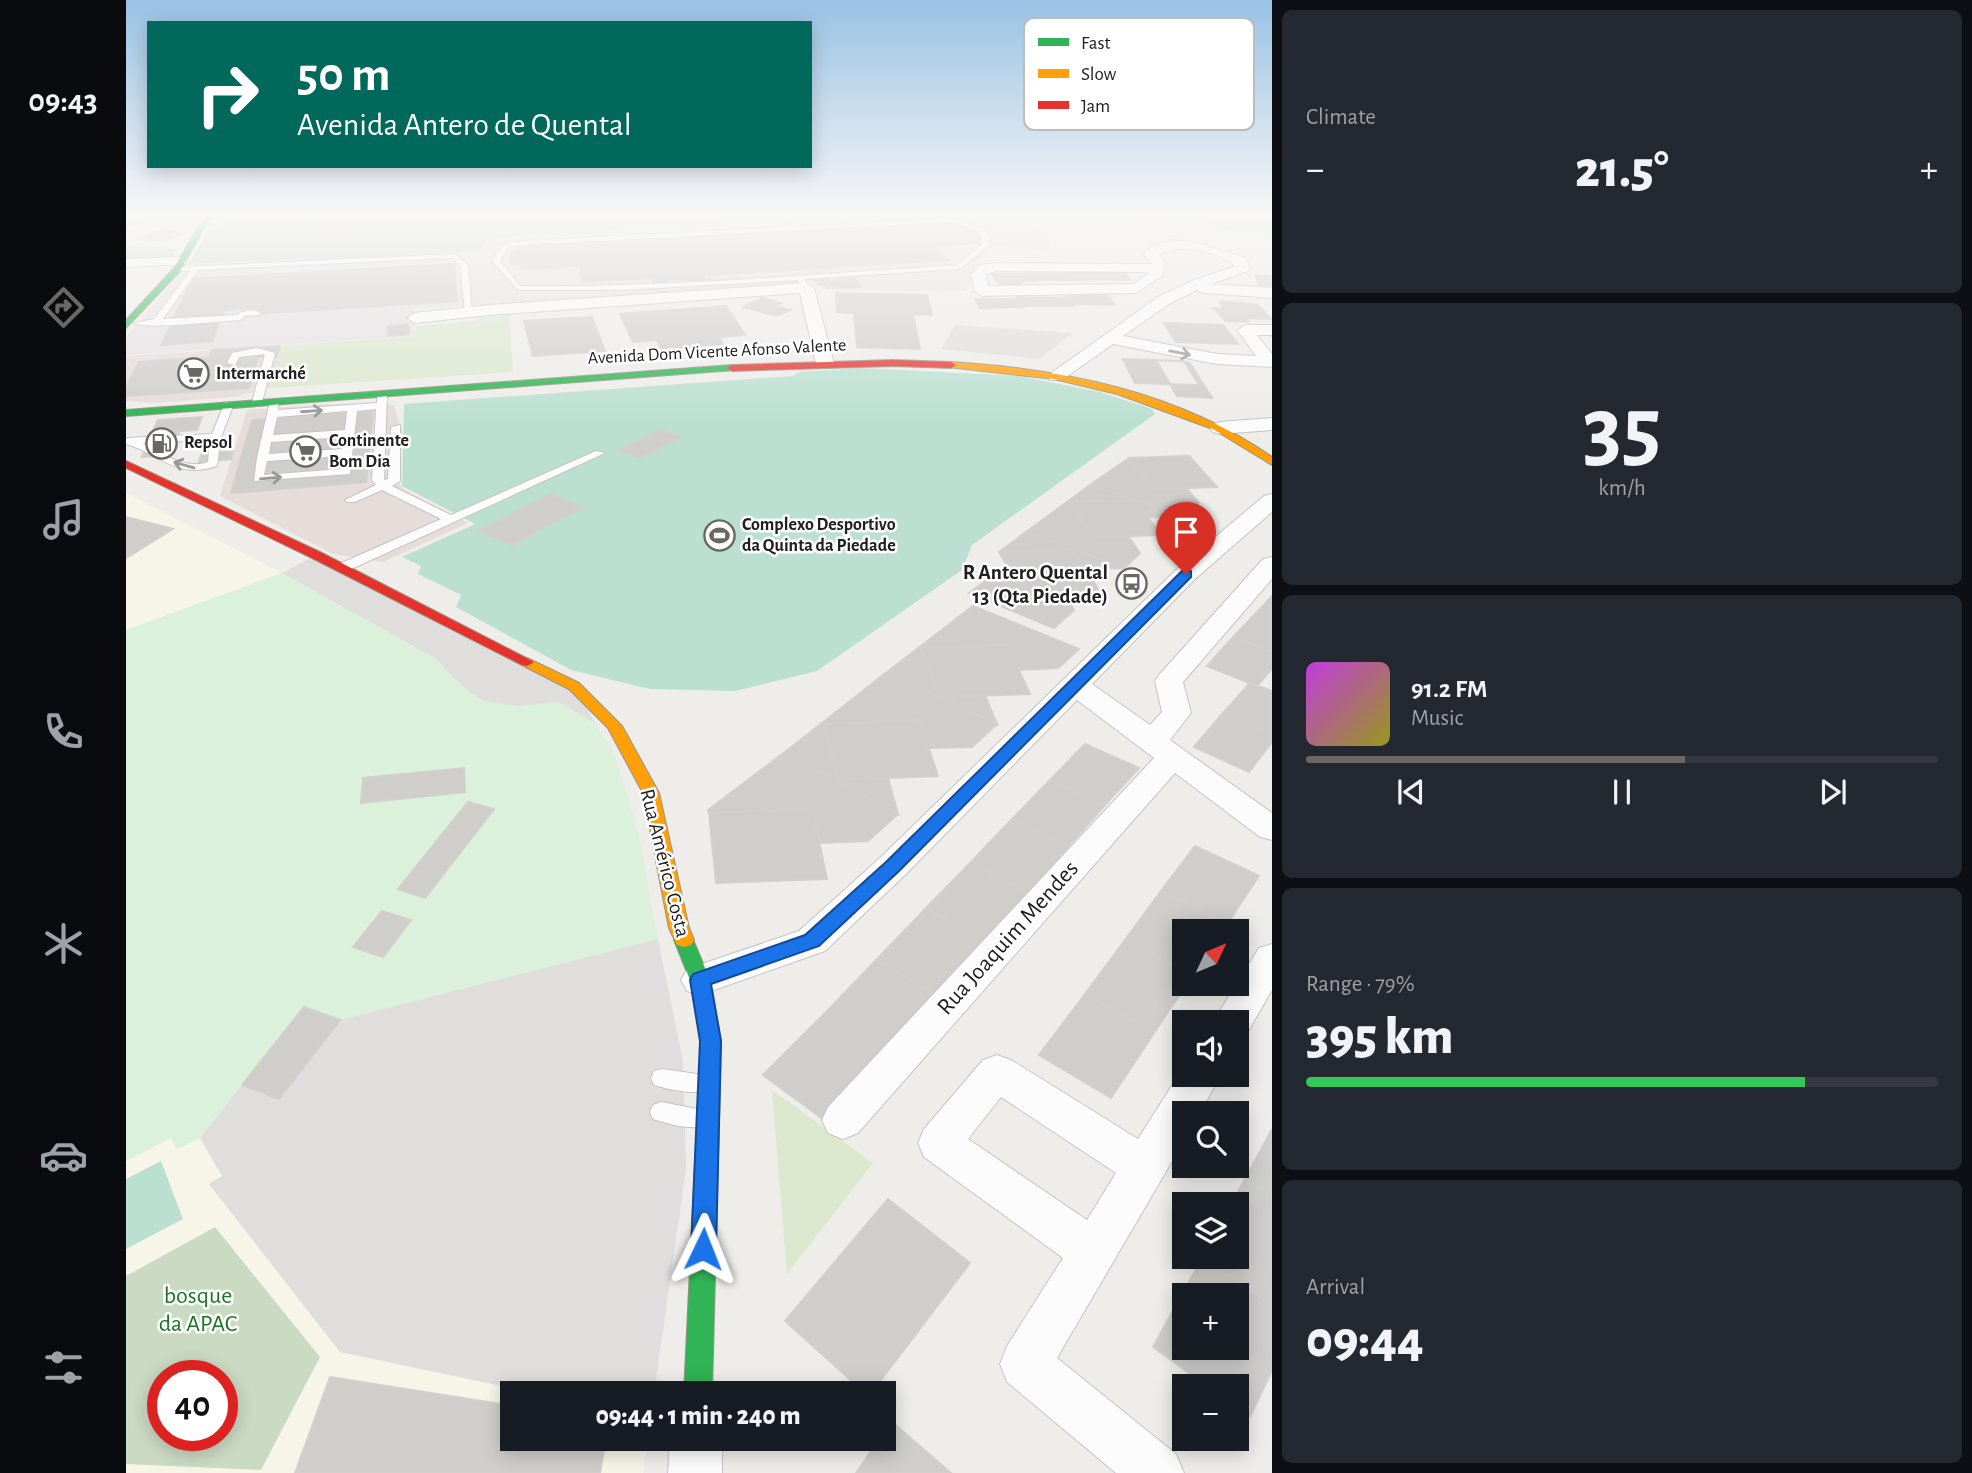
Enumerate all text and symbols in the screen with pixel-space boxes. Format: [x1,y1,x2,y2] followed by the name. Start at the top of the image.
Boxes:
[1024,18,1254,130] legend
[1081,34,1111,53] text: Fast
[182,49,273,140] icon: right
[297,51,391,100] text: 50 m
[1081,65,1117,84] text: Slow
[28,85,98,117] text: 09:43
[1081,97,1110,116] text: Jam
[1306,106,1376,129] text: Climate
[297,109,632,141] text: Avenida Antero de Quental
[1575,144,1669,196] text: 21.5°
[1306,151,1324,189] text: −
[1920,151,1938,189] text: +
[39,283,88,332] icon: directions
[587,336,847,368] street label: Avenida Dom Vicente Afonso Valente
[1168,347,1191,360] one-way arrow
[176,357,210,391] supermarket icon: Intermarché
[216,365,306,383] place label: Intermarché
[1583,384,1661,475] text: 35
[301,404,323,417] one-way arrow
[144,426,178,460] fuel station icon: Repsol
[329,432,409,471] place label: Continente Bom Dia
[184,434,232,452] place label: Repsol
[289,434,323,468] supermarket icon: Continente Bom Dia
[173,458,195,471] one-way arrow
[259,471,281,484] one-way arrow
[1598,477,1646,500] text: km/h
[39,495,88,544] icon: music
[1156,502,1216,574] pin
[1167,513,1205,551] icon: arrive
[742,516,896,555] place label: Complexo Desportivo da Quinta da Piedade
[702,518,736,552] sports icon: Complexo Desportivo da Quinta da Piedade
[963,562,1108,608] place label: R Antero Quental 13 (Qta Piedade)
[1114,567,1148,601] bus stop icon: R Antero Quental 13 (Qta Piedade)
[1411,676,1487,702] text: 91.2 FM
[39,707,88,756] icon: phone
[1411,707,1463,730] text: Music
[1392,773,1430,811] icon: previous
[1603,773,1641,811] icon: pause
[1814,773,1852,811] icon: next
[636,787,694,940] street label: Rua Américo Costa
[933,857,1083,1019] street label: Rua Joaquim Mendes
[39,919,88,968] icon: climate
[1172,919,1250,996] north arrow
[1172,919,1249,1451] map controls
[1306,973,1415,996] text: Range · 79%
[1172,1010,1249,1087] button: sound
[1306,1011,1453,1063] text: 395 km
[1172,1101,1249,1178] button: search
[39,1131,88,1180] icon: car
[1172,1192,1249,1269] button: layers
[666,1212,740,1286] position arrow
[1306,1276,1365,1299] text: Arrival
[1172,1283,1249,1360] button: +
[159,1284,237,1336] park label: bosque da APAC
[1306,1314,1424,1366] text: 09:44
[39,1343,88,1392] icon: filters
[147,1360,238,1451] speed limit sign: 40
[1172,1374,1249,1451] button: −
[595,1403,801,1429] text: 09:44 · 1 min · 240 m

